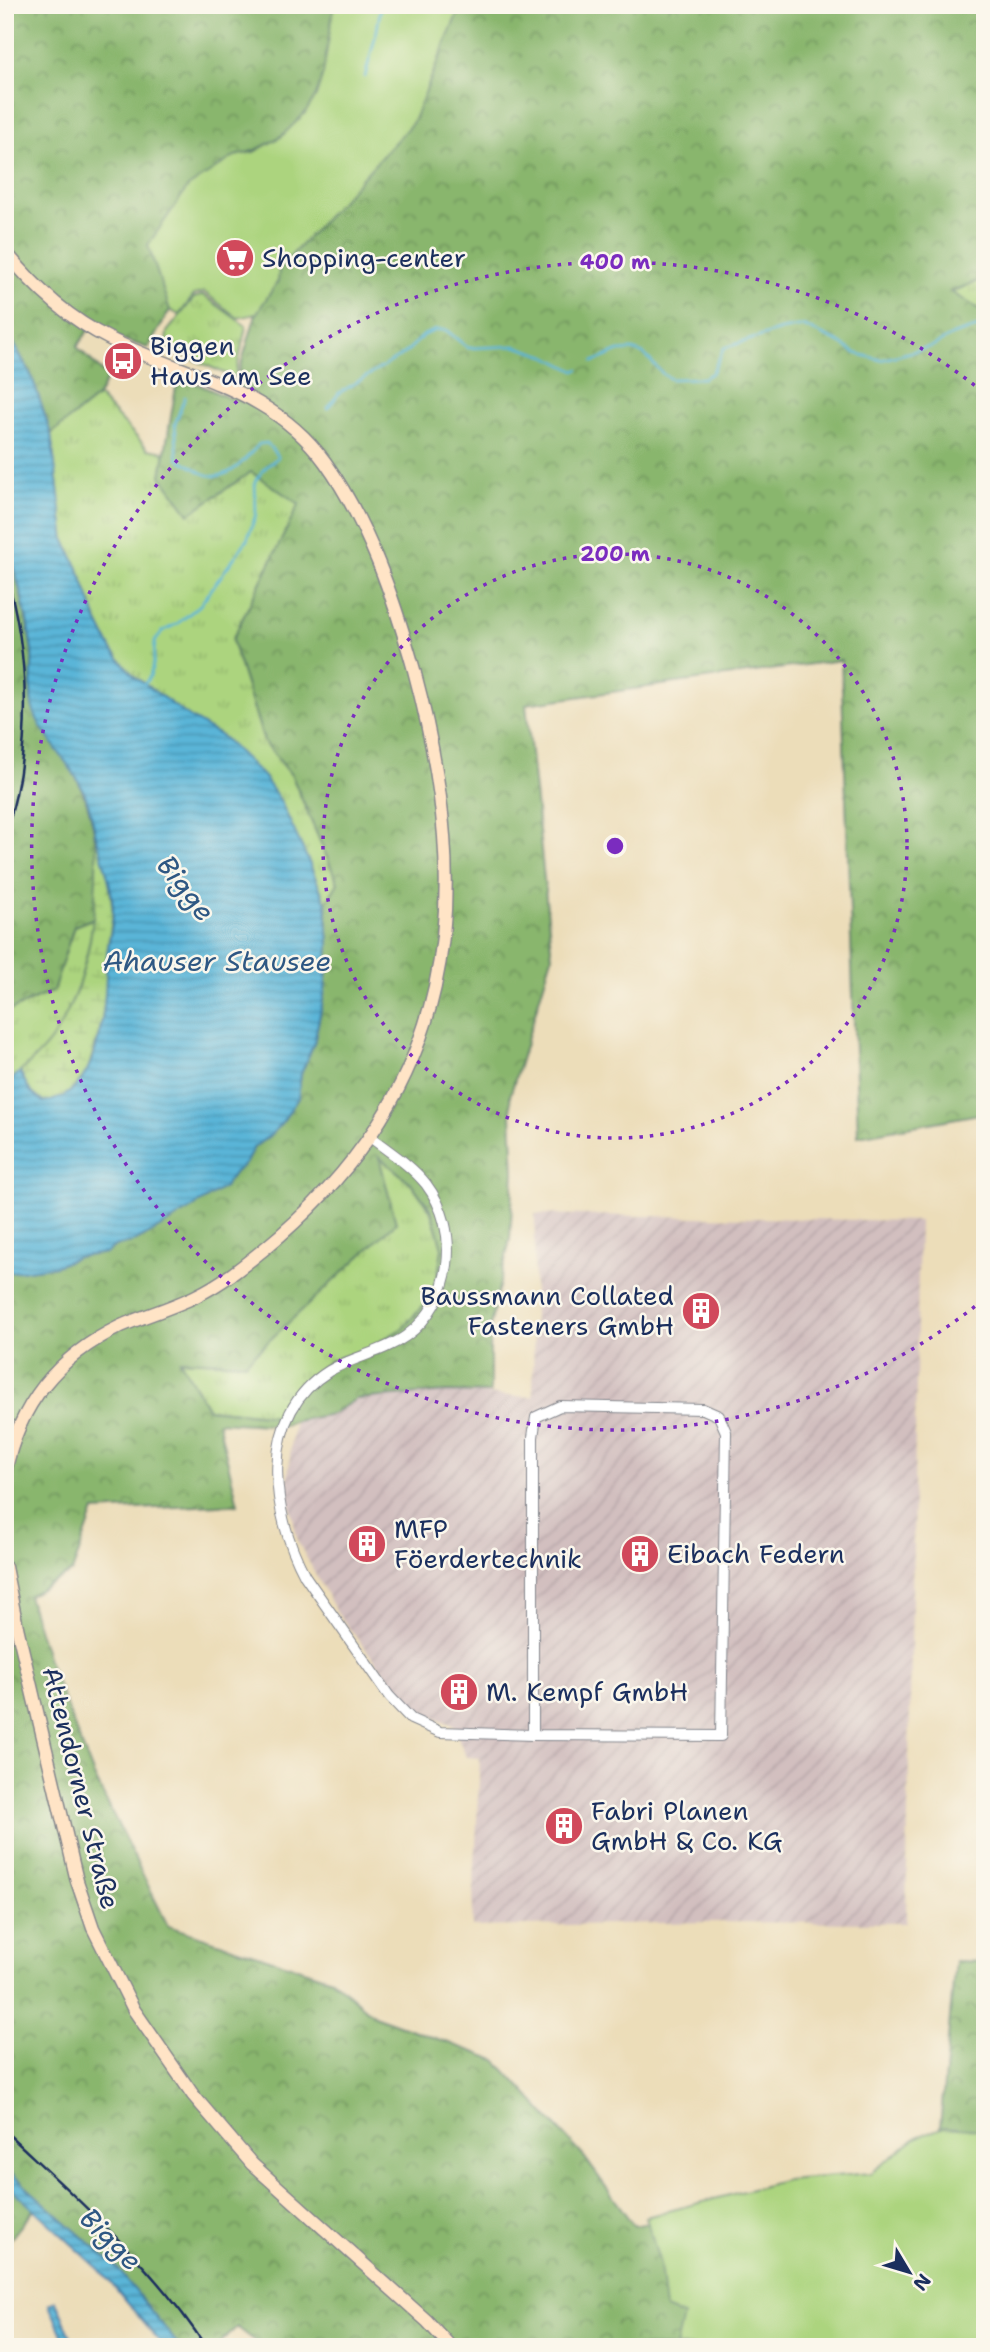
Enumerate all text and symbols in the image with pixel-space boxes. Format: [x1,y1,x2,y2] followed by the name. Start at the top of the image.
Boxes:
[214,237,256,279] supermarket icon: Shopping-center
[262,240,466,275] place label: Shopping-center
[580,248,650,276] text: 400 m
[150,328,312,393] place label: Biggen Haus am See
[102,340,144,382] bus stop icon: Biggen Haus am See
[580,540,650,568] text: 200 m
[603,834,627,858] centre of rings
[148,847,224,929] water label: Bigge
[103,942,331,980] water label: Ahauser Stausee
[421,1278,674,1343] place label: Baussmann Collated Fasteners GmbH
[680,1290,722,1332] building icon: Baussmann Collated Fasteners GmbH
[394,1511,582,1576] place label: MFP Föerdertechnik
[346,1523,388,1565] building icon: MFP Föerdertechnik
[619,1533,661,1575] building icon: Eibach Federn
[667,1536,845,1571] place label: Eibach Federn
[34,1663,129,1913] street label: Attendorner Straße
[438,1671,480,1713] building icon: M. Kempf GmbH
[486,1674,688,1709] place label: M. Kempf GmbH
[591,1793,782,1858] place label: Fabri Planen GmbH & Co. KG
[543,1805,585,1847] building icon: Fabri Planen GmbH & Co. KG
[71,2199,151,2279] water label: Bigge
[874,2236,944,2306] north arrow
[908,2269,936,2296] text: N

